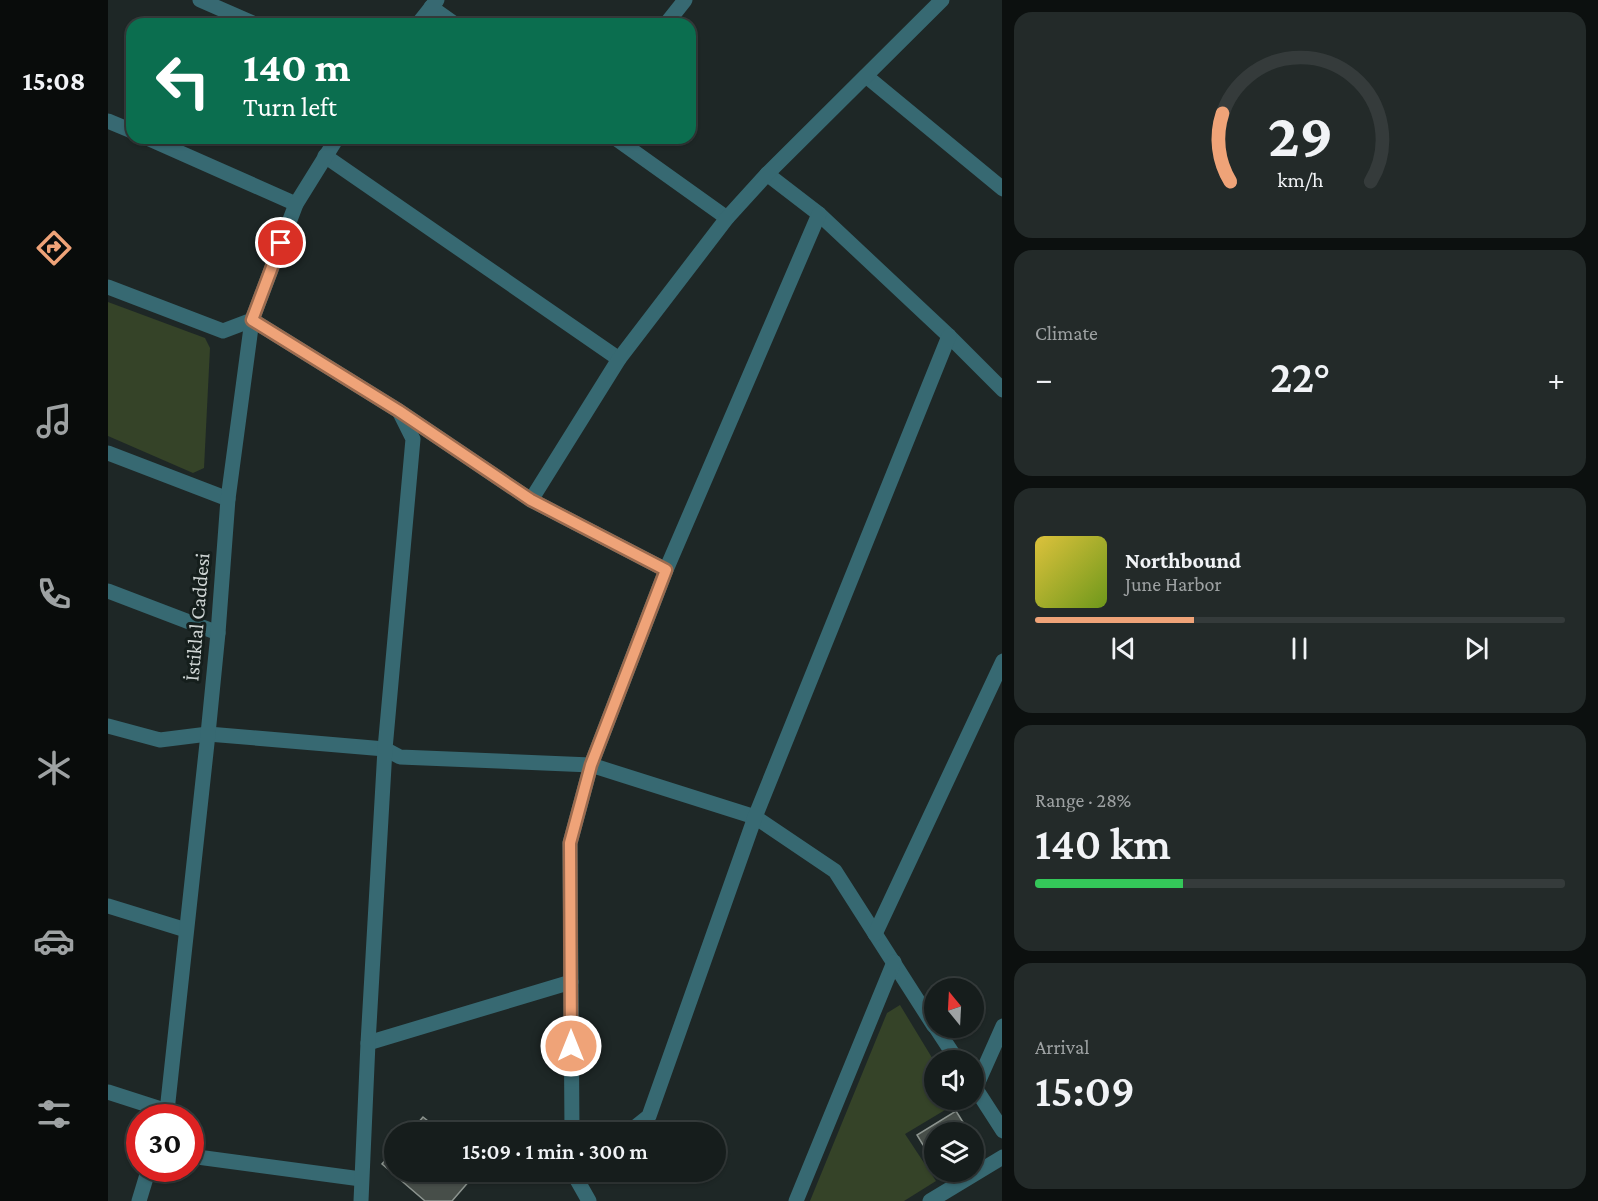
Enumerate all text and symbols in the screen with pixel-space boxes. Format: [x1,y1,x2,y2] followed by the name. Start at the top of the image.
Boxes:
[144,42,222,120] icon: left
[243,43,351,90] text: 140 m
[23,66,85,96] text: 15:08
[243,92,337,122] text: Turn left
[1267,100,1333,169] text: 29
[1277,168,1324,192] text: km/h
[255,217,306,268] pin
[264,226,297,259] icon: arrive
[33,227,75,269] icon: directions
[1035,322,1098,344] text: Climate
[1270,352,1330,402] text: 22°
[1035,360,1052,397] text: −
[1548,360,1565,397] text: +
[33,400,75,442] icon: music
[1125,548,1241,573] text: Northbound
[179,551,215,682] street label: İstiklal Caddesi
[33,573,75,615] icon: phone
[1125,573,1222,595] text: June Harbor
[1107,632,1140,665] icon: previous
[1283,632,1316,665] icon: pause
[1460,632,1493,665] icon: next
[33,747,75,789] icon: climate
[1035,789,1131,811] text: Range · 28%
[1035,819,1171,869] text: 140 km
[33,920,75,962] icon: car
[924,978,984,1038] north arrow
[924,978,984,1182] map controls
[539,1014,603,1078] position arrow
[1035,1036,1089,1058] text: Arrival
[924,1050,984,1110] button: sound
[1035,1066,1135,1116] text: 15:09
[33,1093,75,1135] icon: filters
[126,1104,204,1182] speed limit sign: 30
[924,1122,984,1182] button: layers
[462,1139,648,1164] text: 15:09 · 1 min · 300 m

